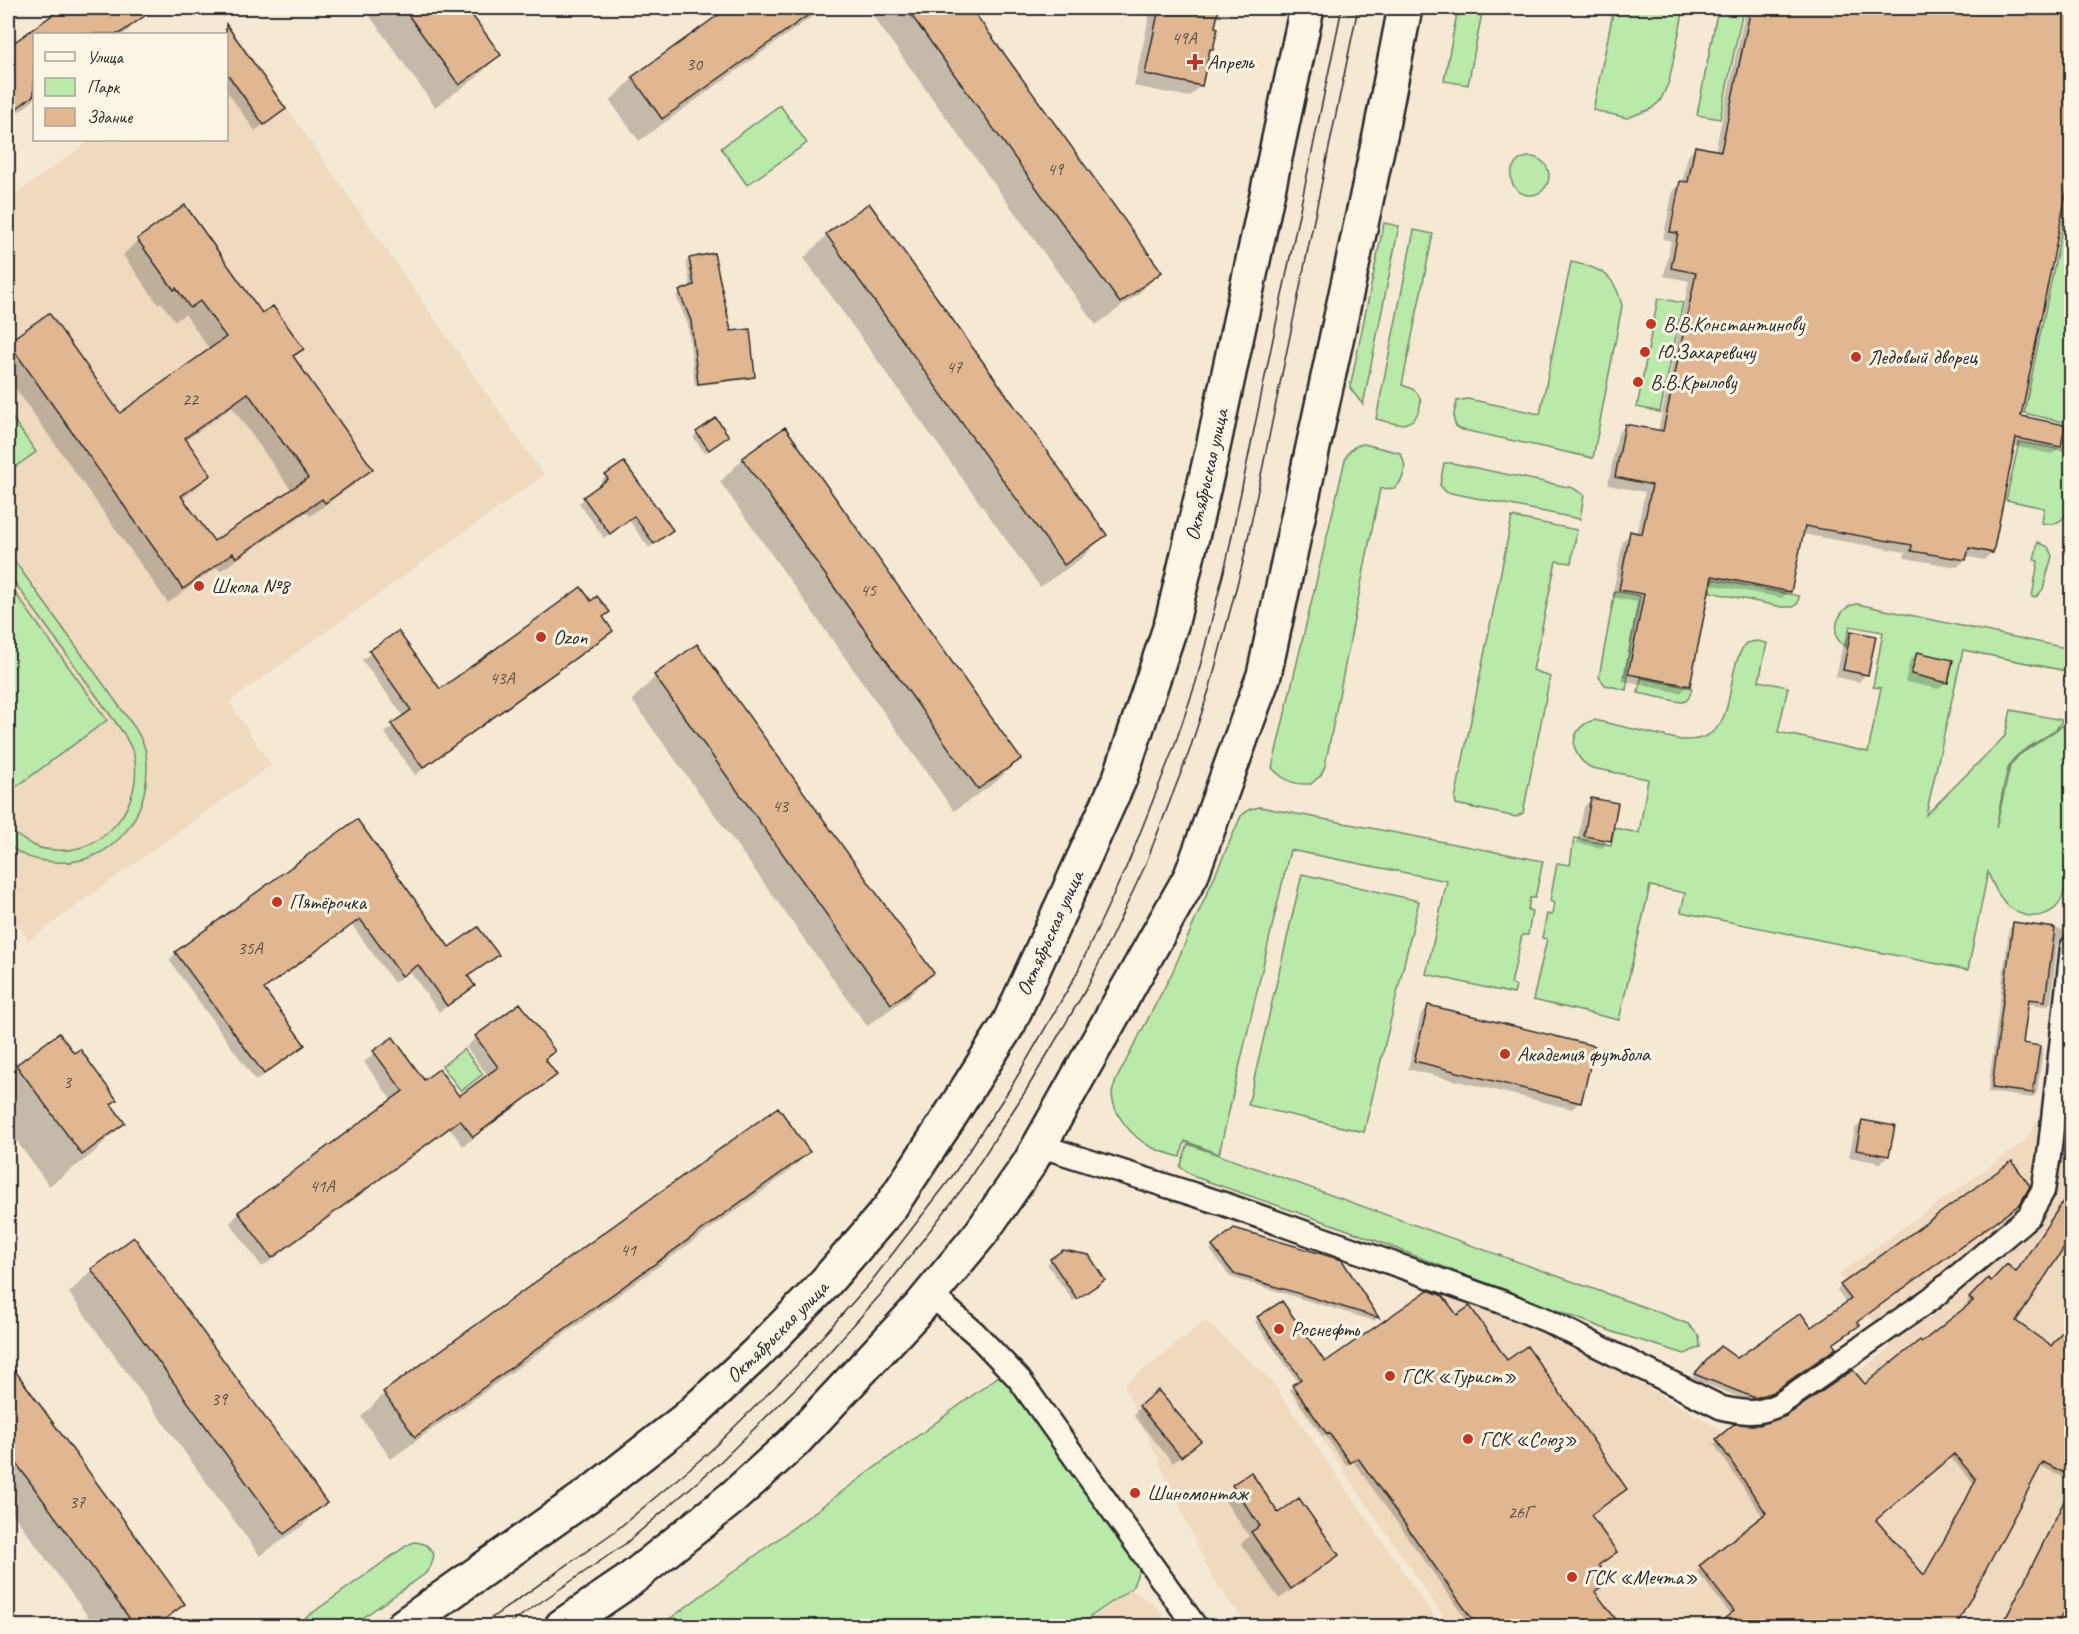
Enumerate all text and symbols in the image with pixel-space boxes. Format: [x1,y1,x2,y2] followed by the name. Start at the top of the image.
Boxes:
[1171,27,1198,49] house number: 49А
[33,33,228,141] legend
[87,46,124,68] text: Улица
[1207,49,1255,75] place label: Апрель
[686,53,704,75] house number: 30
[1188,55,1202,69] marker: Апрель
[87,76,121,98] text: Парк
[87,106,133,128] text: Здание
[1047,158,1065,180] house number: 49
[1663,311,1806,337] place label: В.В.Константинову
[1644,317,1658,331] marker: В.В.Константинову
[1657,339,1757,365] place label: Ю.Захаревичу
[1868,344,1978,370] place label: Ледовый дворец
[1638,345,1652,359] marker: Ю.Захаревичу
[1849,350,1863,364] marker: Ледовый дворец
[946,356,963,378] house number: 47
[1650,369,1738,395] place label: В.В.Крылову
[1631,375,1645,389] marker: В.В.Крылову
[182,388,200,410] house number: 22
[1179,404,1234,543] street label: Октябрьская улица
[211,573,292,599] place label: Школа №8
[192,579,206,593] marker: Школа №8
[860,579,877,601] house number: 45
[553,624,588,650] place label: Ozon
[534,630,548,644] marker: Ozon
[489,667,516,689] house number: 43А
[772,795,790,817] house number: 43
[1010,865,1090,1000] street label: Октябрьская улица
[289,889,368,915] place label: Пятёрочка
[270,895,284,909] marker: Пятёрочка
[237,937,264,959] house number: 35А
[1517,1041,1652,1067] place label: Академия футбола
[1498,1047,1512,1061] marker: Академия футбола
[63,1071,73,1093] house number: 3
[309,1175,336,1197] house number: 41А
[620,1239,637,1261] house number: 41
[720,1274,836,1388] street label: Октябрьская улица
[1291,1316,1360,1342] place label: Роснефть
[1272,1322,1286,1336] marker: Роснефть
[1402,1363,1517,1389] place label: ГСК «Турист»
[1383,1369,1397,1383] marker: ГСК «Турист»
[211,1388,229,1410] house number: 39
[1480,1426,1577,1453] place label: ГСК «Союз»
[1461,1432,1475,1446] marker: ГСК «Союз»
[1147,1480,1250,1506] place label: Шиномонтаж
[1128,1486,1142,1500] marker: Шиномонтаж
[69,1491,86,1513] house number: 37
[1508,1501,1536,1523] house number: 26Г
[1584,1564,1698,1590] place label: ГСК «Мечта»
[1565,1570,1579,1584] marker: ГСК «Мечта»

